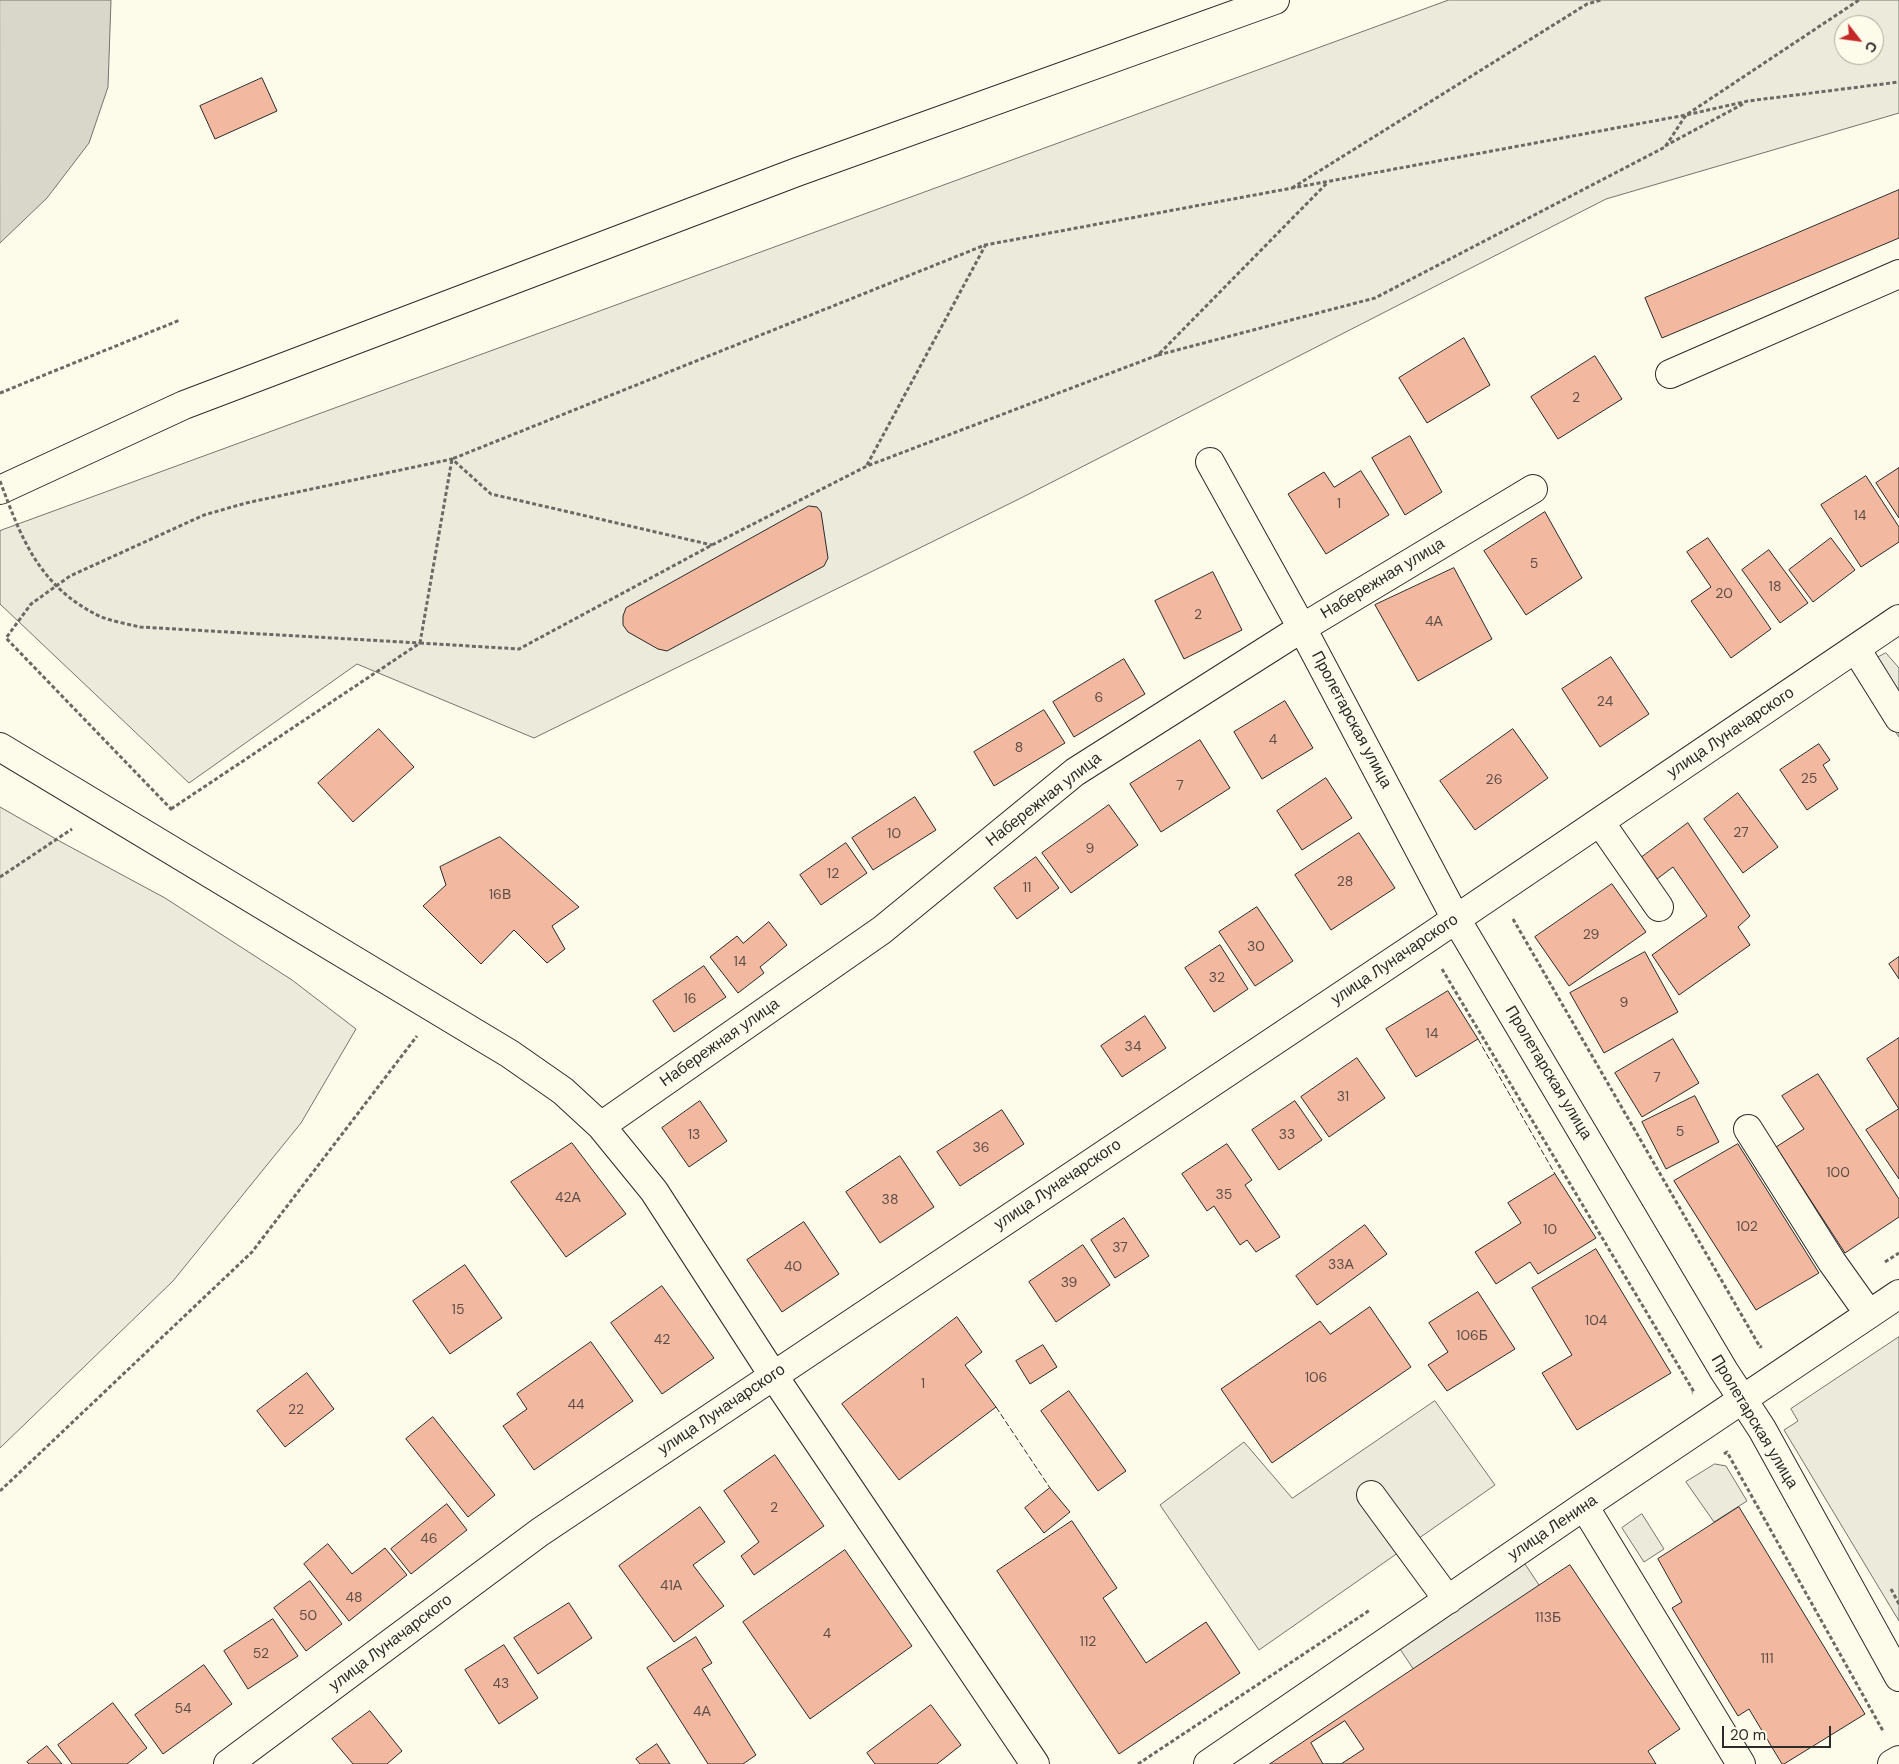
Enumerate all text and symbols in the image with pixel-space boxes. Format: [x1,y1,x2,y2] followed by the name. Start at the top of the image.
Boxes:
[1834,15,1884,65] north arrow
[1861,38,1881,56] text: С
[1572,390,1580,406] house number: 2
[1337,496,1341,512] house number: 1
[1854,508,1866,524] house number: 14
[1317,534,1449,624] street label: Набережная улица
[1530,556,1538,572] house number: 5
[1769,579,1781,595] house number: 18
[1715,586,1733,602] house number: 20
[1194,607,1202,623] house number: 2
[1425,614,1443,630] house number: 4А
[1307,648,1395,792] street label: Пролетарская улица
[1664,683,1798,783] street label: улица Луначарского
[1095,690,1103,706] house number: 6
[1597,694,1613,710] house number: 24
[1269,732,1277,748] house number: 4
[1015,740,1023,756] house number: 8
[982,749,1106,851] street label: Набережная улица
[1801,771,1817,787] house number: 25
[1486,772,1502,788] house number: 26
[1176,778,1184,794] house number: 7
[1733,825,1749,841] house number: 27
[887,826,901,842] house number: 10
[1086,841,1094,857] house number: 9
[827,866,839,882] house number: 12
[1337,874,1353,890] house number: 28
[1023,880,1031,896] house number: 11
[489,887,511,903] house number: 16В
[1328,910,1462,1010] street label: улица Луначарского
[1583,927,1599,943] house number: 29
[1247,939,1265,955] house number: 30
[734,954,746,970] house number: 14
[1209,970,1225,986] house number: 32
[683,991,697,1007] house number: 16
[657,995,783,1091] street label: Набережная улица
[1620,995,1628,1011] house number: 9
[1500,1003,1596,1143] street label: Пролетарская улица
[1426,1026,1438,1042] house number: 14
[1125,1039,1141,1055] house number: 34
[1653,1070,1661,1086] house number: 7
[1337,1089,1349,1105] house number: 31
[1676,1124,1684,1140] house number: 5
[688,1127,700,1143] house number: 13
[1279,1127,1295,1143] house number: 33
[991,1135,1125,1235] street label: улица Луначарского
[972,1140,990,1156] house number: 36
[1826,1165,1850,1181] house number: 100
[1216,1187,1232,1203] house number: 35
[555,1190,581,1206] house number: 42А
[882,1192,898,1208] house number: 38
[1736,1219,1758,1235] house number: 102
[1543,1222,1557,1238] house number: 10
[1112,1240,1128,1256] house number: 37
[1328,1257,1354,1273] house number: 33А
[784,1259,802,1275] house number: 40
[1061,1275,1077,1291] house number: 39
[452,1302,464,1318] house number: 15
[1585,1313,1607,1329] house number: 104
[1456,1328,1488,1344] house number: 106Б
[654,1332,670,1348] house number: 42
[1706,1352,1802,1492] street label: Пролетарская улица
[655,1360,789,1460] street label: улица Луначарского
[1305,1370,1327,1386] house number: 106
[921,1376,925,1392] house number: 1
[568,1397,584,1413] house number: 44
[288,1402,304,1418] house number: 22
[1505,1491,1601,1565] street label: улица Ленина
[770,1500,778,1516] house number: 2
[420,1531,438,1547] house number: 46
[660,1578,682,1594] house number: 41А
[345,1590,363,1606] house number: 48
[326,1591,456,1695] street label: улица Луначарского
[299,1608,317,1624] house number: 50
[1535,1610,1561,1626] house number: 113Б
[823,1626,831,1642] house number: 4
[1080,1634,1096,1650] house number: 112
[253,1646,269,1662] house number: 52
[1760,1651,1774,1667] house number: 111
[493,1676,509,1692] house number: 43
[174,1701,192,1717] house number: 54
[693,1704,711,1720] house number: 4А
[1724,1716,1833,1748] scale bar
[1730,1725,1766,1745] text: 20 m

